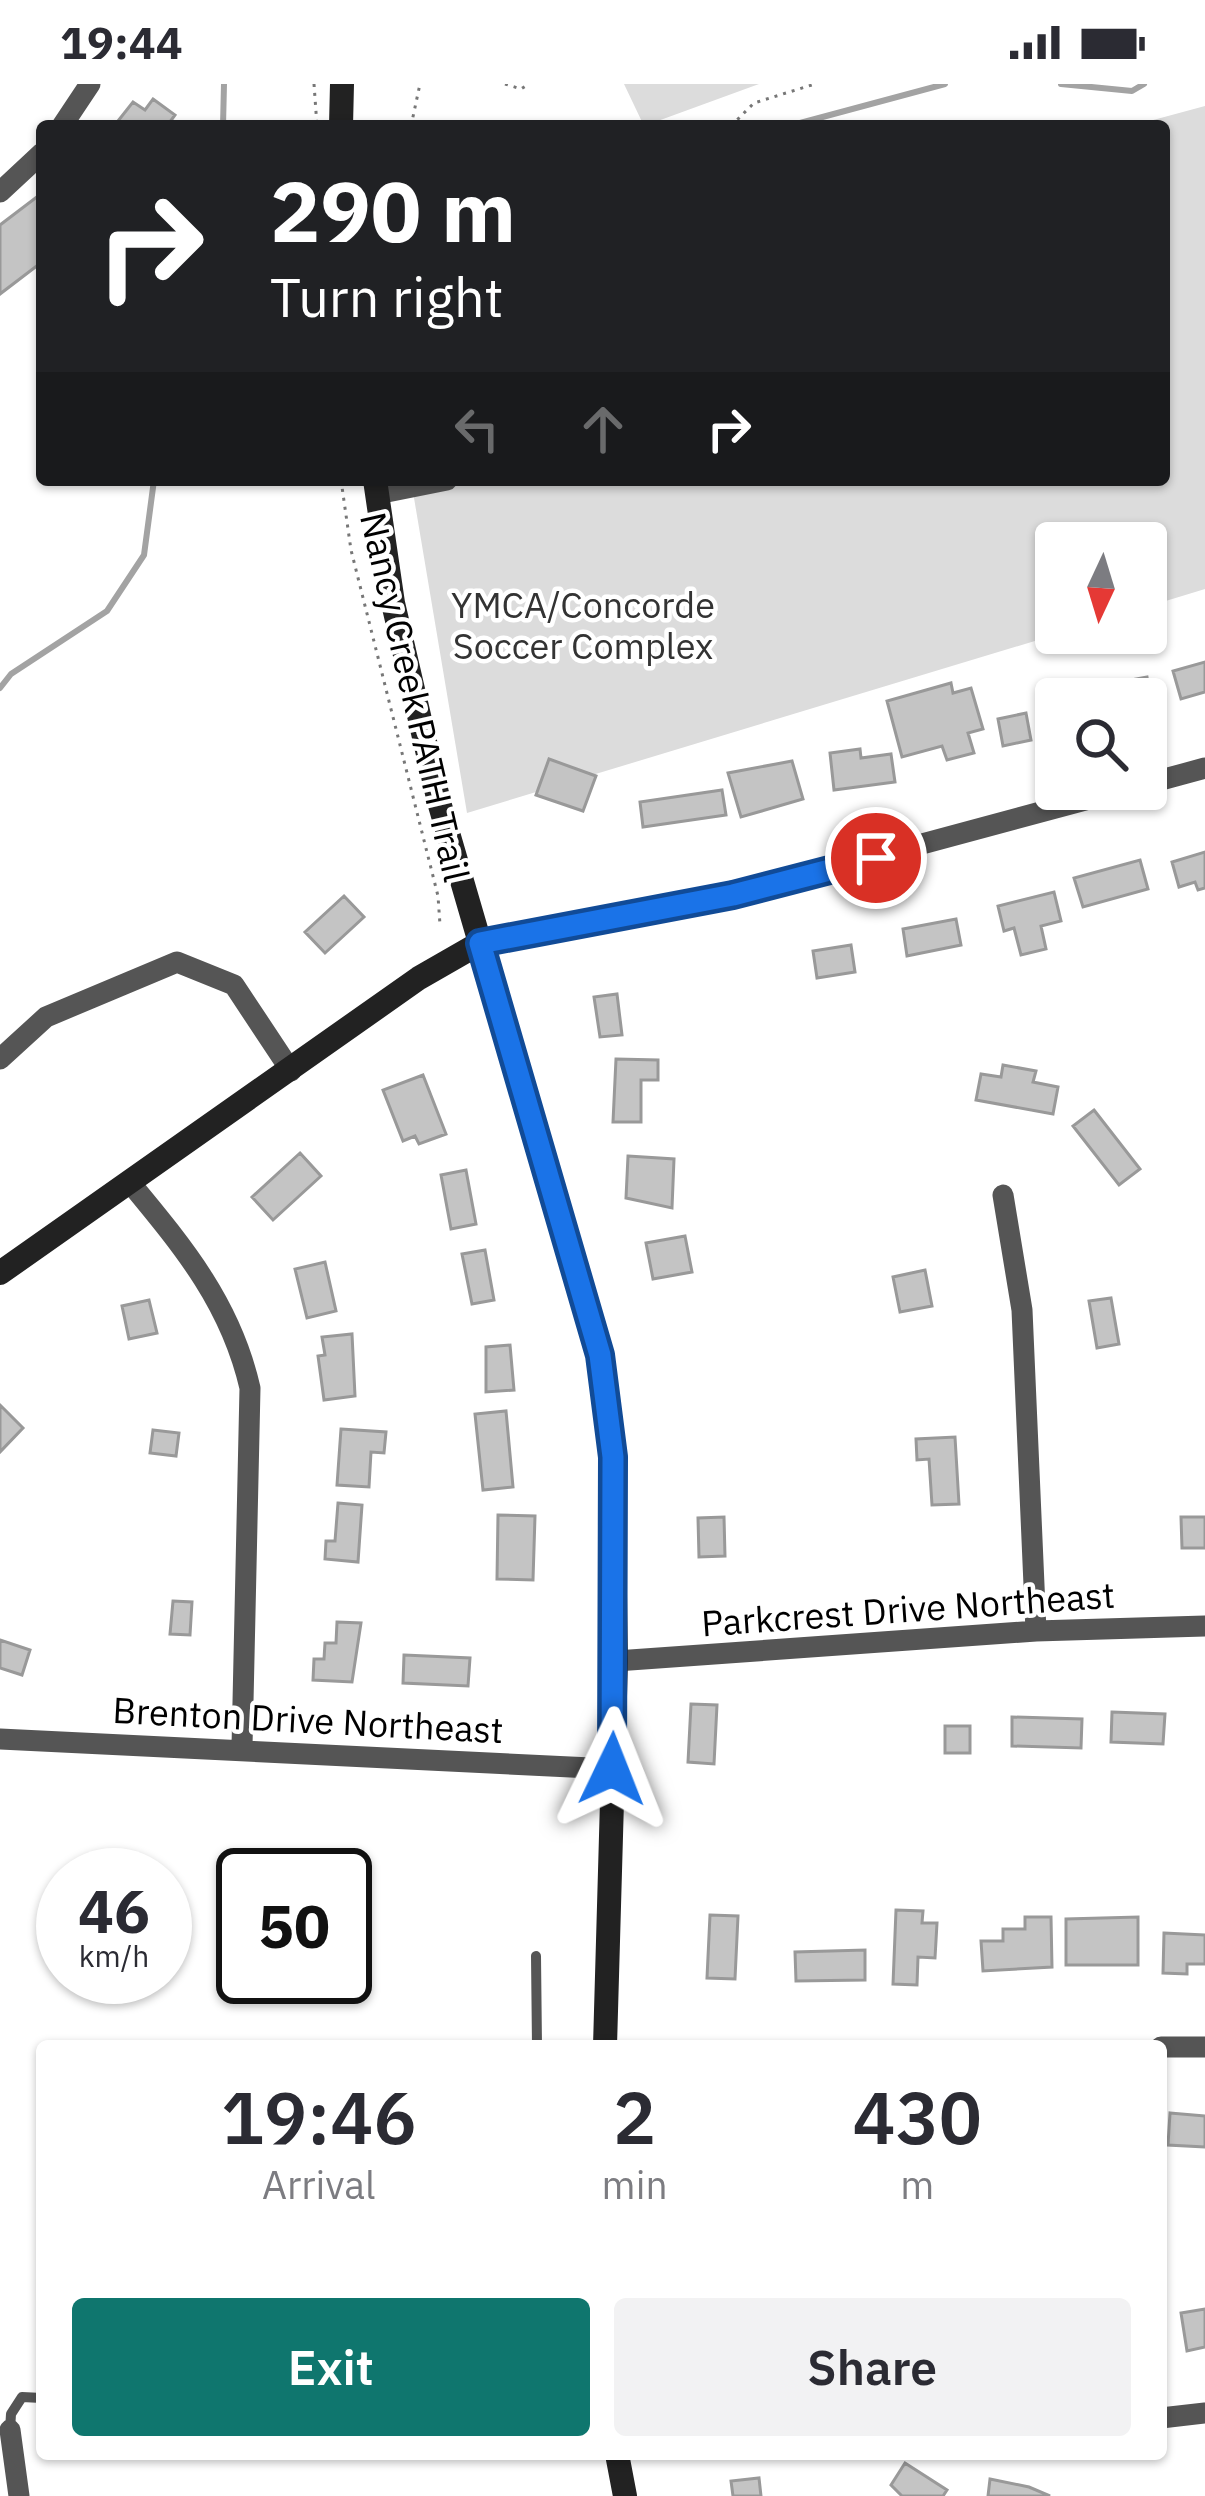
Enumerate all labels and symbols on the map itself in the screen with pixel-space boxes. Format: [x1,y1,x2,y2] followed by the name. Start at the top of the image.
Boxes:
[350,508,481,886] street label: Nancy Creek PATH Trail
[1035,522,1167,654] north arrow
[451,581,715,669] park label: YMCA/Concorde Soccer Complex
[825,807,927,909] pin
[700,1571,1116,1646] street label: Parkcrest Drive Northeast
[111,1686,505,1753] street label: Brenton Drive Northeast
[549,1706,675,1832] position arrow
[216,1848,372,2004] speed limit sign: 50

